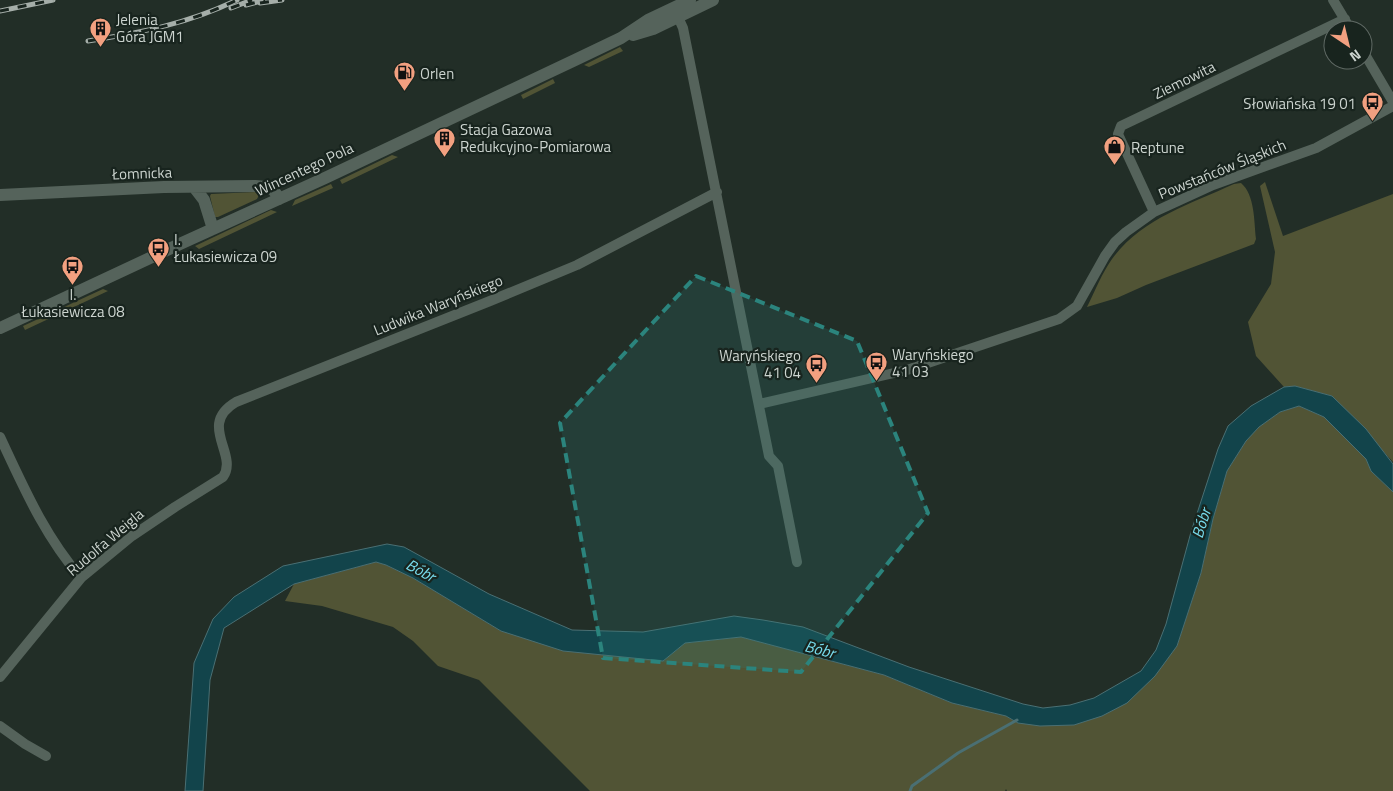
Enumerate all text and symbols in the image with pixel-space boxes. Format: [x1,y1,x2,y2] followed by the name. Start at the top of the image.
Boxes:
[116,8,184,48] place label: Jelenia Góra JGM1
[88,16,112,47] building icon: Jelenia Góra JGM1
[1323,20,1373,70] north arrow
[1346,45,1366,67] text: N
[1149,55,1219,105] street label: Ziemowita
[392,61,416,92] fuel station icon: Orlen
[420,62,454,85] place label: Orlen
[1360,91,1384,122] bus stop icon: Słowiańska 19 01
[1243,92,1356,115] place label: Słowiańska 19 01
[460,118,612,158] place label: Stacja Gazowa Redukcyjno-Pomiarowa
[432,126,456,157] building icon: Stacja Gazowa Redukcyjno-Pomiarowa
[1155,133,1289,205] street label: Powstańców Śląskich
[1103,135,1127,166] shop icon: Reptune
[251,136,357,202] street label: Wincentego Pola
[1131,136,1184,159] place label: Reptune
[111,160,173,186] street label: Łomnicka
[173,228,277,268] place label: I. Łukasiewicza 09
[146,236,170,267] bus stop icon: I. Łukasiewicza 09
[61,254,85,285] bus stop icon: I. Łukasiewicza 08
[370,269,506,341] street label: Ludwika Waryńskiego
[20,283,125,323] place label: I. Łukasiewicza 08
[892,343,974,383] place label: Waryńskiego 41 03
[719,344,801,384] place label: Waryńskiego 41 04
[864,351,888,382] bus stop icon: Waryńskiego 41 03
[805,352,829,383] bus stop icon: Waryńskiego 41 04
[61,502,149,581] street label: Rudolfa Weigla
[1185,503,1217,541] water label: Bóbr
[402,552,442,589] water label: Bóbr
[802,634,840,665] water label: Bóbr

